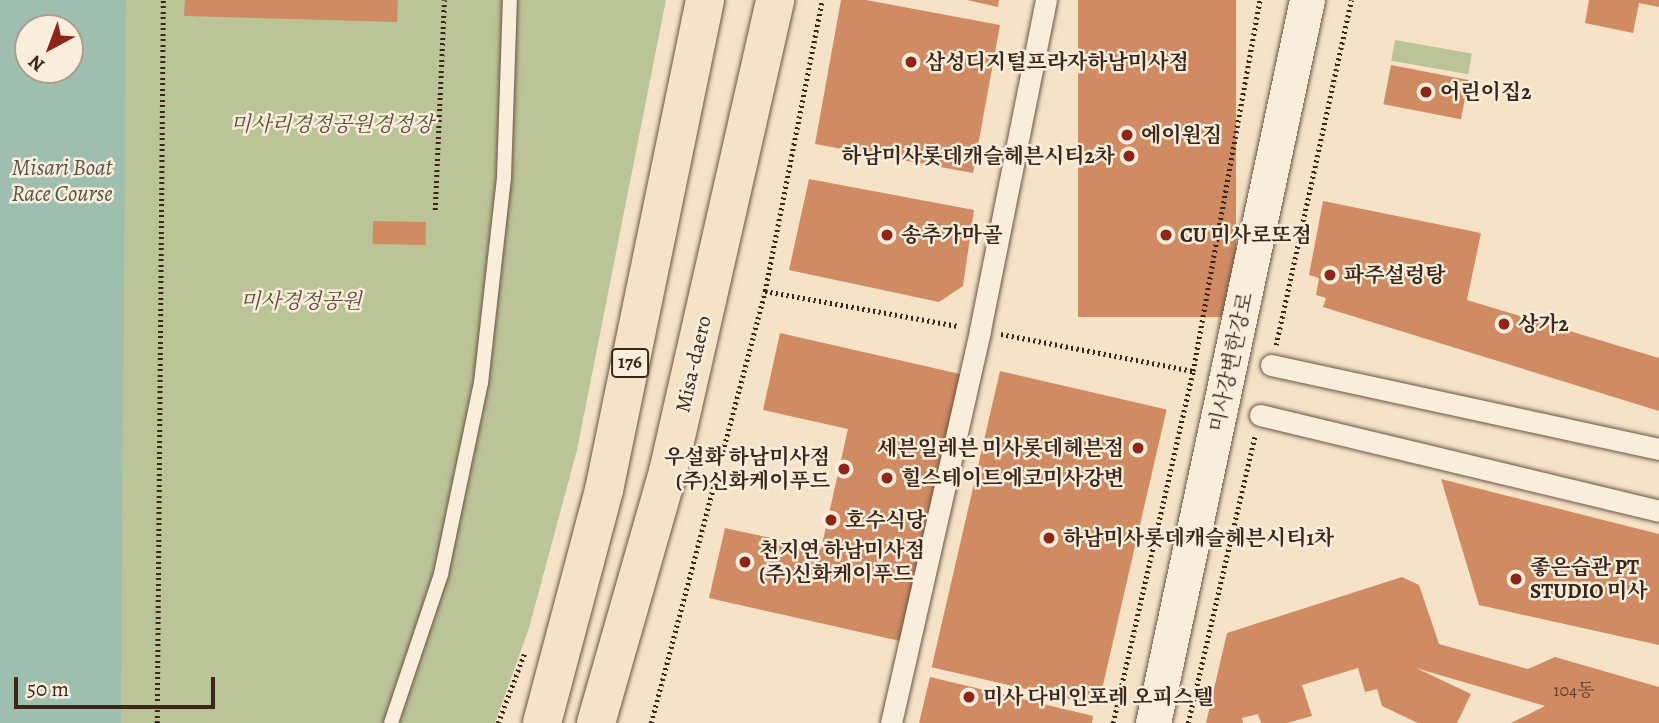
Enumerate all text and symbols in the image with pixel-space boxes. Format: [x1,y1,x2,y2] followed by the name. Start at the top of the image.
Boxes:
[14,14,84,84] north arrow
[23,49,50,78] text: N
[925,49,1189,75] place label: 삼성디지털프라자하남미사점
[903,54,919,70] marker: 삼성디지털프라자하남미사점
[1440,79,1531,105] place label: 어린이집2
[1418,84,1434,100] marker: 어린이집2
[231,111,433,137] park label: 미사리경정공원경정장
[1141,122,1222,148] place label: 에이원짐
[1119,127,1135,143] marker: 에이원짐
[841,143,1115,169] place label: 하남미사롯데캐슬헤븐시티2차
[1121,148,1137,164] marker: 하남미사롯데캐슬헤븐시티2차
[11,154,113,208] water label: Misari Boat Race Course
[901,222,1002,248] place label: 송추가마골
[1180,222,1312,248] place label: CU 미사로또점
[879,227,895,243] marker: 송추가마골
[1158,227,1174,243] marker: CU 미사로또점
[1344,262,1445,288] place label: 파주설렁탕
[1322,267,1338,283] marker: 파주설렁탕
[240,288,362,314] park label: 미사경정공원
[1204,290,1258,434] street label: 미사강변한강로
[1518,311,1569,337] place label: 상가2
[670,313,716,415] street label: Misa-daero
[1496,316,1512,332] marker: 상가2
[611,348,649,378] road number: 176
[877,435,1124,461] place label: 세븐일레븐 미사롯데헤븐점
[1130,440,1146,456] marker: 세븐일레븐 미사롯데헤븐점
[664,444,830,494] place label: 우설화 하남미사점 (주)신화케이푸드
[836,461,852,477] marker: 우설화 하남미사점 (주)신화케이푸드
[901,465,1124,491] place label: 힐스테이트에코미사강변
[879,470,895,486] marker: 힐스테이트에코미사강변
[845,507,926,533] place label: 호수식당
[823,512,839,528] marker: 호수식당
[1063,525,1334,551] place label: 하남미사롯데캐슬헤븐시티1차
[1041,530,1057,546] marker: 하남미사롯데캐슬헤븐시티1차
[759,537,925,587] place label: 천지연 하남미사점 (주)신화케이푸드
[737,554,753,570] marker: 천지연 하남미사점 (주)신화케이푸드
[1530,554,1648,604] place label: 좋은습관 PT STUDIO 미사
[1508,571,1524,587] marker: 좋은습관 PT STUDIO 미사
[18,664,219,708] scale bar
[27,675,69,703] text: 50 m
[1553,679,1595,701] house number: 104동
[983,684,1213,710] place label: 미사 다비인포레 오피스텔
[961,689,977,705] marker: 미사 다비인포레 오피스텔

